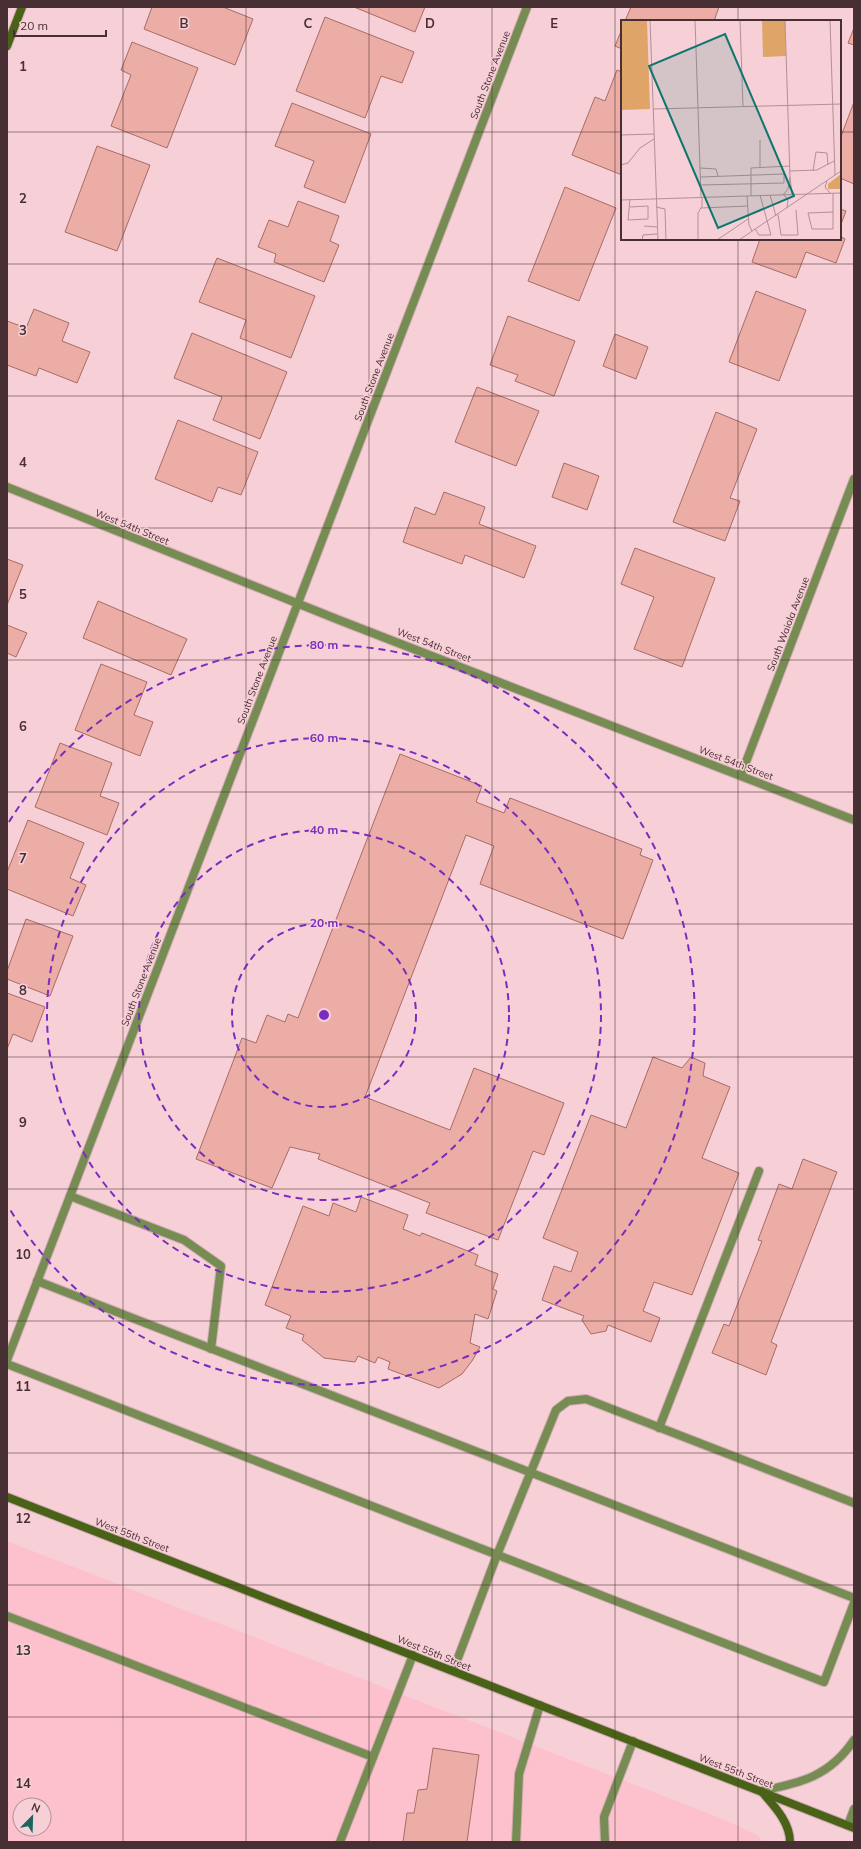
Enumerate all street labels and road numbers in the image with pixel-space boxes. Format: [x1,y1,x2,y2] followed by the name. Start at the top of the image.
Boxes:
[467,29,513,121] street label: South Stone Avenue
[351,331,397,423] street label: South Stone Avenue
[93,506,171,548] street label: West 54th Street
[764,575,812,673] street label: South Waiola Avenue
[395,625,473,665] street label: West 54th Street
[234,634,280,726] street label: South Stone Avenue
[697,743,775,783] street label: West 54th Street
[118,936,164,1028] street label: South Stone Avenue
[93,1515,171,1555] street label: West 55th Street
[395,1632,473,1674] street label: West 55th Street
[697,1751,775,1791] street label: West 55th Street

